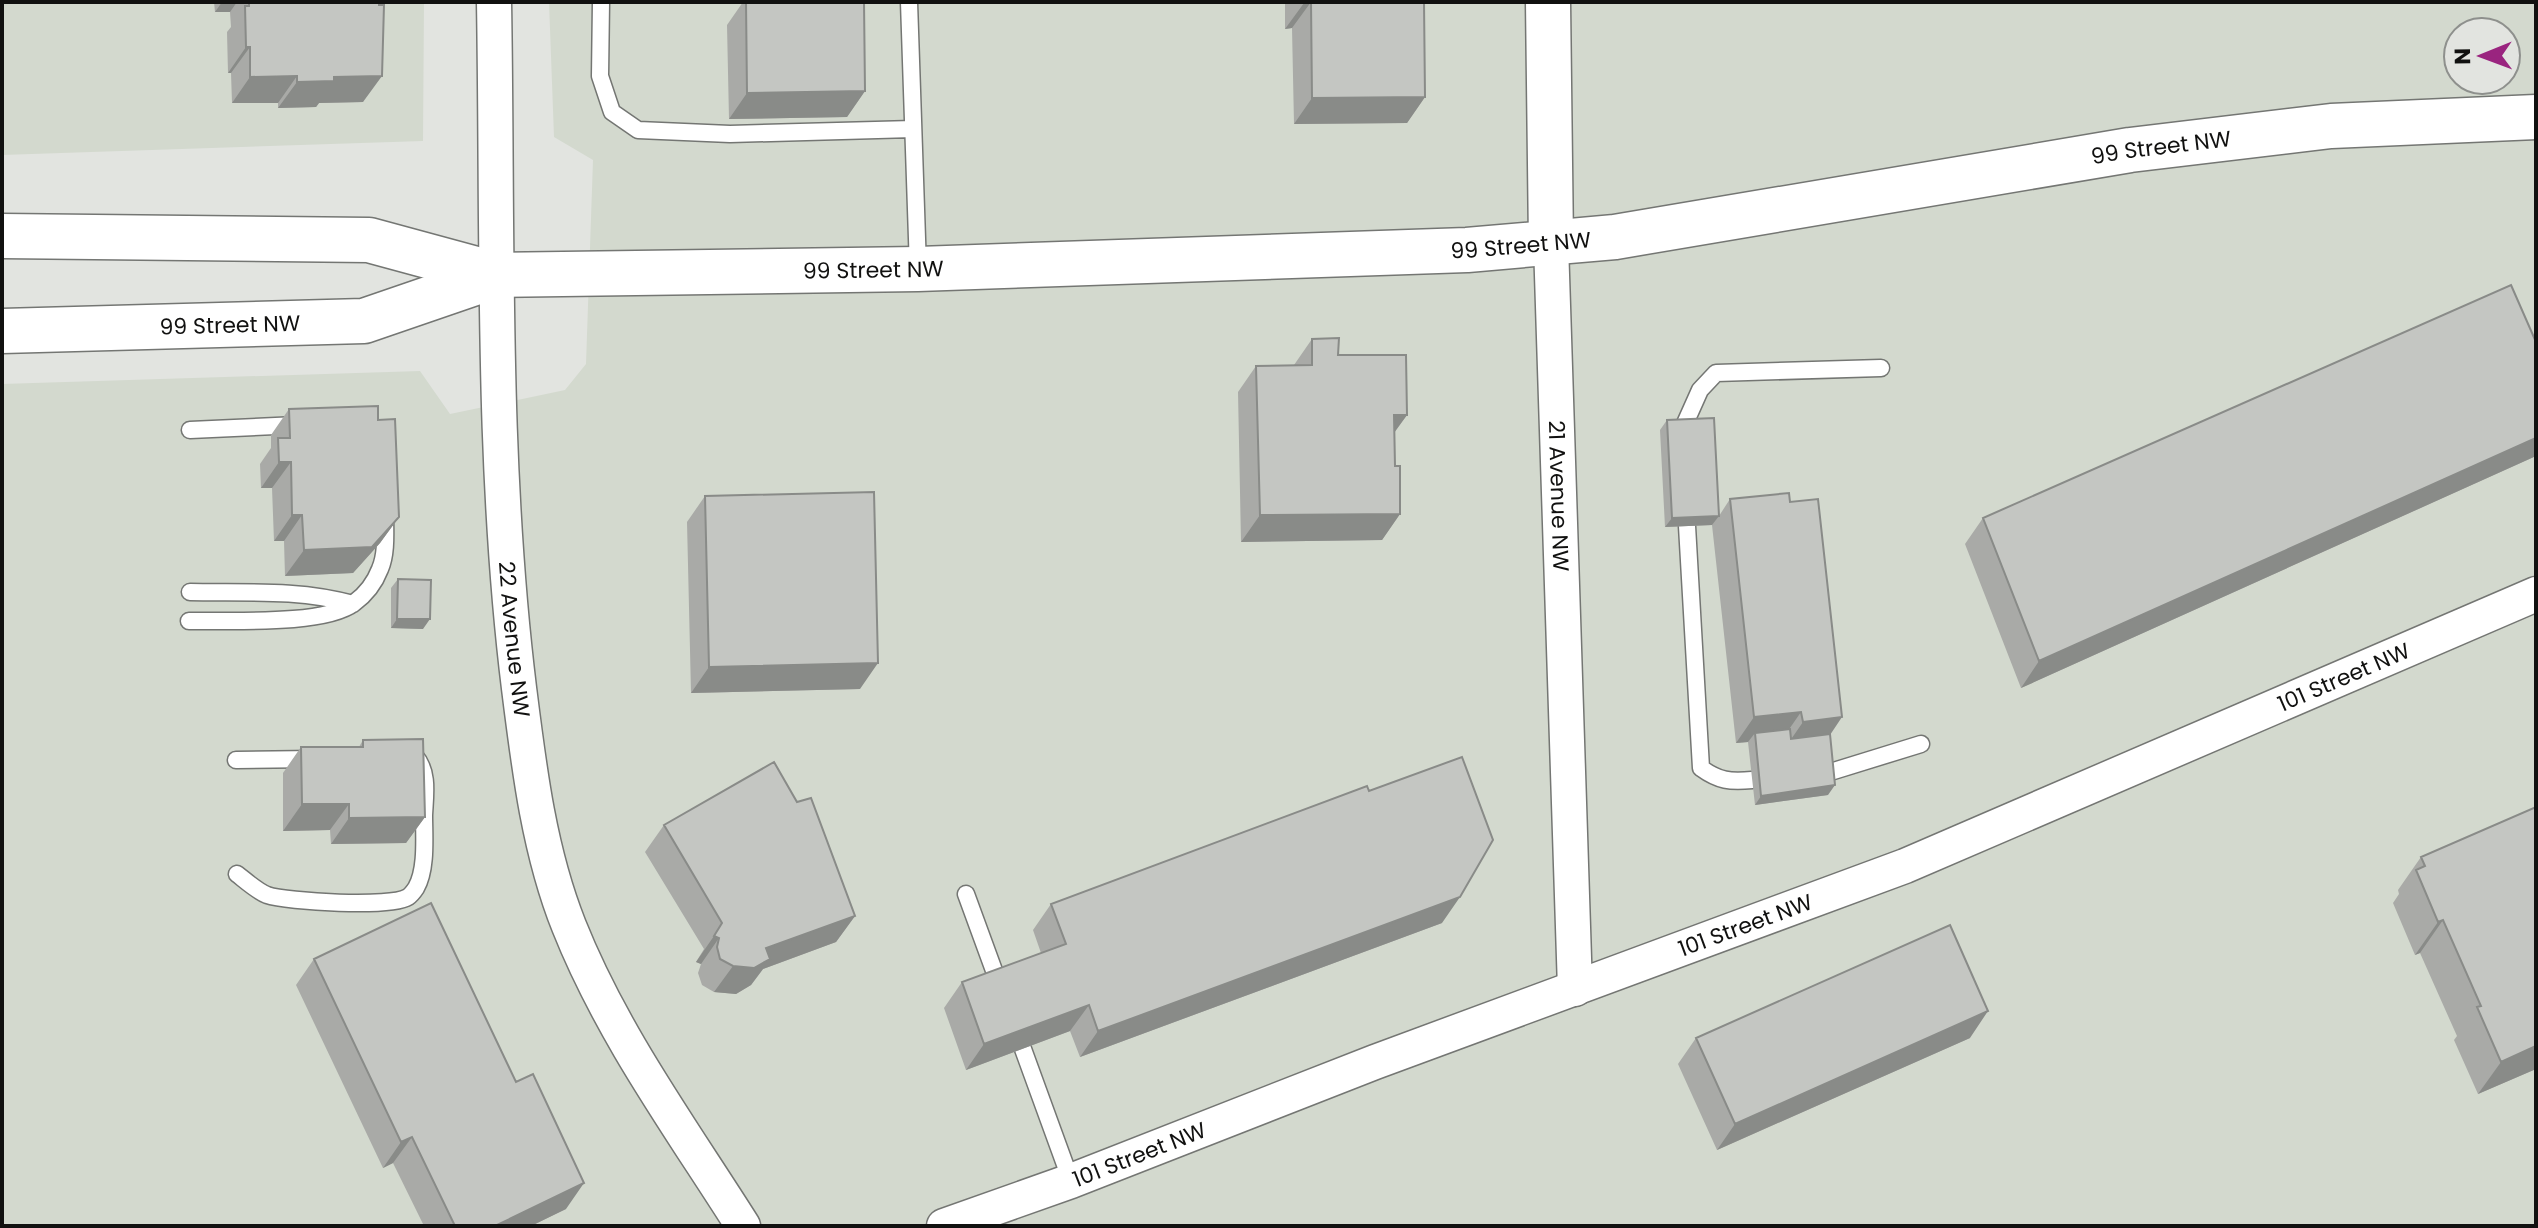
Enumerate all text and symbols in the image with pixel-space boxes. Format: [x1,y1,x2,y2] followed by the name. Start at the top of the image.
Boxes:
[2442,16,2522,96] north arrow
[2447,48,2478,65] text: N
[2089,123,2233,172] street label: 99 Street NW
[1450,224,1592,267] street label: 99 Street NW
[803,253,944,287] street label: 99 Street NW
[159,308,301,343] street label: 99 Street NW
[1541,420,1577,572] street label: 21 Avenue NW
[491,560,538,719] street label: 22 Avenue NW
[2273,635,2415,720] street label: 101 Street NW
[1674,887,1817,965] street label: 101 Street NW
[1068,1115,1211,1195] street label: 101 Street NW

